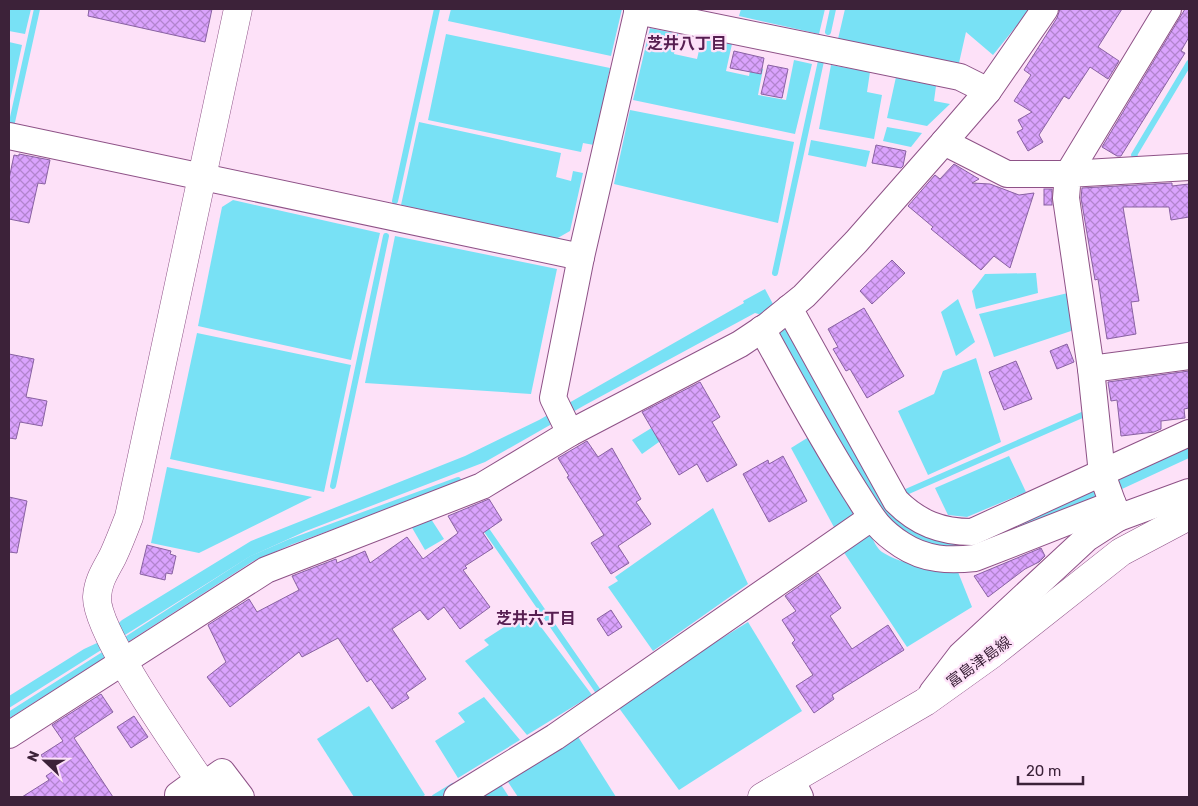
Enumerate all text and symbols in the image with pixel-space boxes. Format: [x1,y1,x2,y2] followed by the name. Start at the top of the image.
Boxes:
[647,34,727,53] district label: 芝井八丁目
[496,609,576,628] district label: 芝井六丁目
[943,633,1015,691] street label: 富島津島線
[20,736,70,786] north arrow
[24,748,43,764] text: N
[1018,754,1083,786] scale bar
[1026,762,1061,780] text: 20 m

